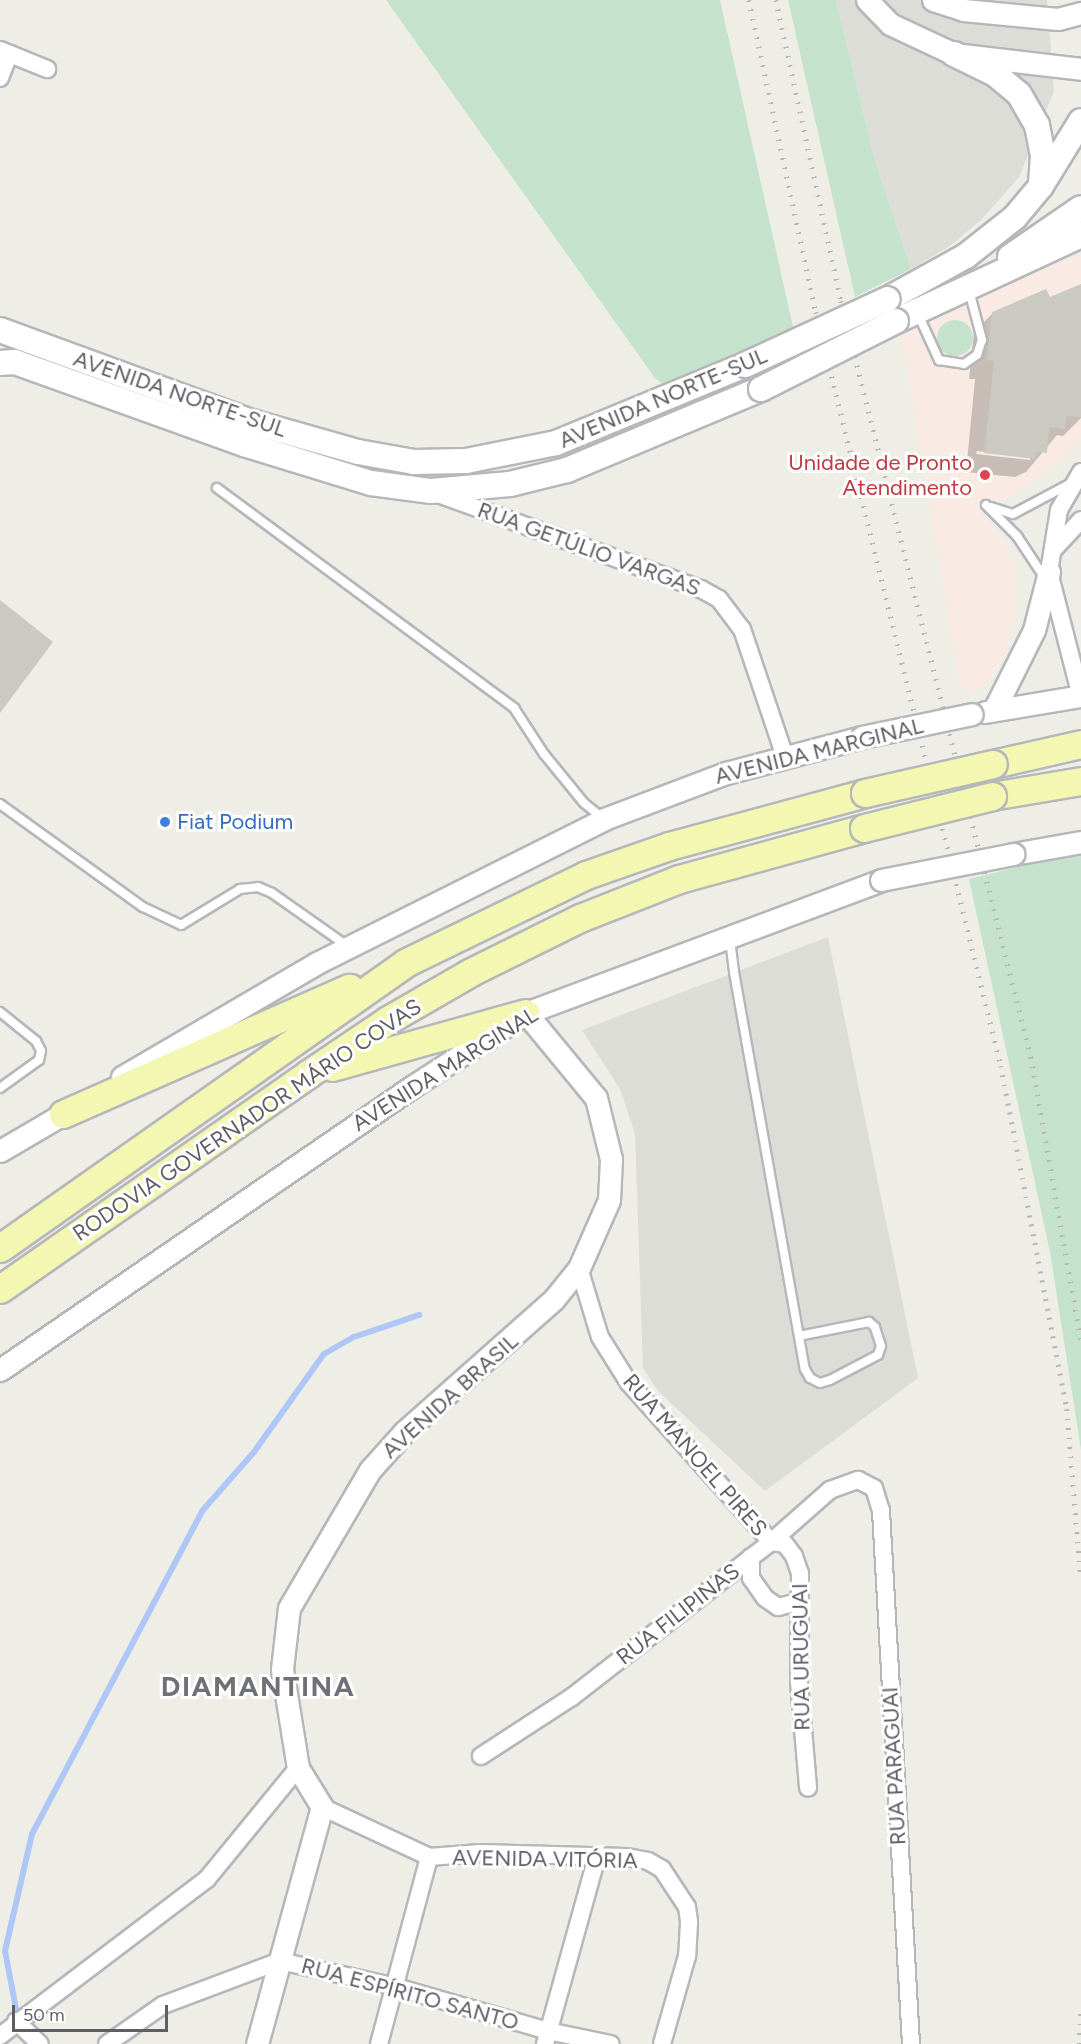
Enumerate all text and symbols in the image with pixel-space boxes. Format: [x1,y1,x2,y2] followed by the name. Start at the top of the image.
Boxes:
[555,342,771,454] street label: AVENIDA NORTE-SUL
[70,345,290,443] street label: AVENIDA NORTE-SUL
[788,449,972,500] place label: Unidade de Pronto Atendimento
[976,466,994,484] marker: Unidade de Pronto Atendimento
[474,496,704,602] street label: RUA GETÚLIO VARGAS
[712,712,926,790] street label: AVENIDA MARGINAL
[177,809,293,835] place label: Fiat Podium
[158,815,172,829] marker: Fiat Podium
[68,993,426,1247] street label: RODOVIA GOVERNADOR MÁRIO COVAS
[347,1001,543,1137] street label: AVENIDA MARGINAL
[377,1328,523,1464] street label: AVENIDA BRASIL
[617,1369,773,1541] street label: RUA MANOEL PIRES
[611,1558,745,1670] street label: RUA FILIPINAS
[787,1583,815,1731] street label: RUA URUGUAI
[161,1669,355,1703] district label: DIAMANTINA
[877,1686,911,1846] street label: RUA PARAGUAI
[452,1844,638,1874] street label: AVENIDA VITÓRIA
[298,1952,522,2036] street label: RUA ESPÍRITO SANTO
[15,1993,171,2031] scale bar
[23,2004,65,2026] text: 50 m

